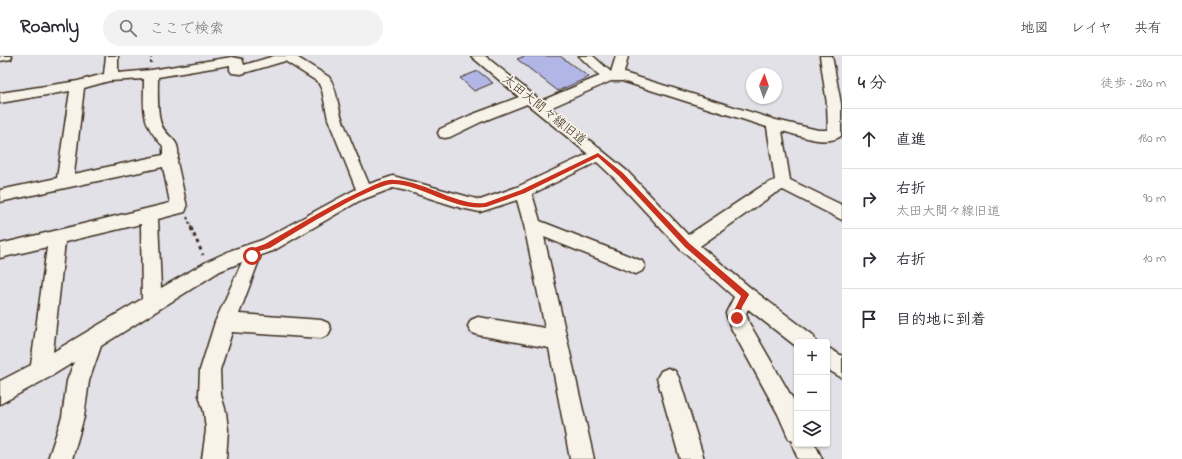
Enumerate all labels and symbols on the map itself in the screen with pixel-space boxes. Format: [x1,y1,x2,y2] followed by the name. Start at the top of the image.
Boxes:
[746,68,782,104] north arrow
[498,70,590,150] street label: 太田大間々線旧道
[243,247,261,265] route start
[728,309,746,327] route end

